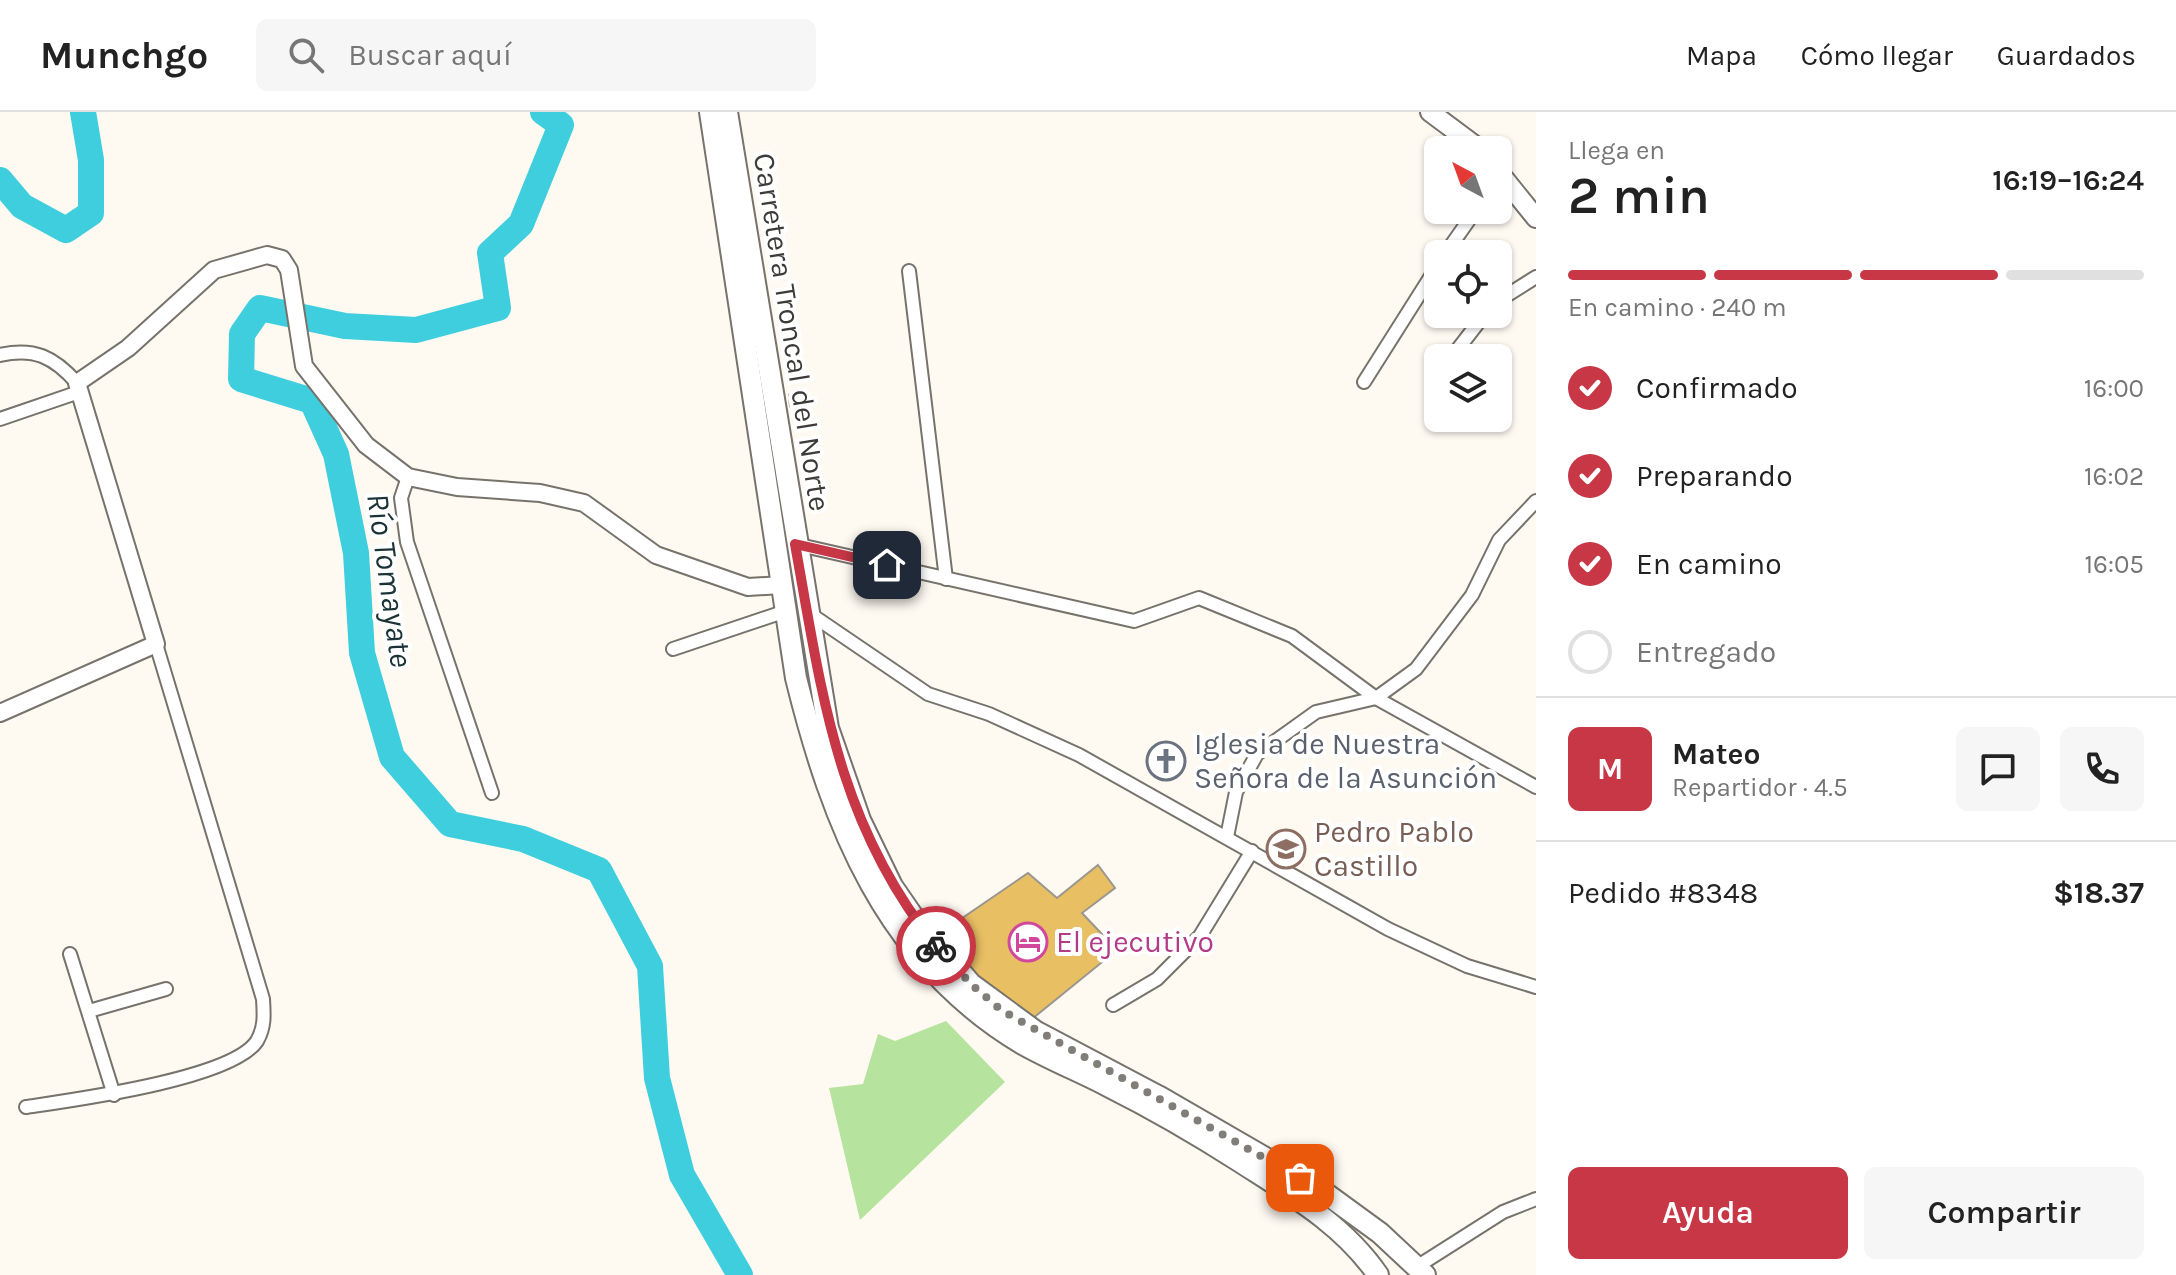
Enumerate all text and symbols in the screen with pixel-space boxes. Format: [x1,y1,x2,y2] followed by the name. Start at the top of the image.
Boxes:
[256,19,816,91] search box
[40,33,208,78] text: Munchgo
[284,33,328,77] icon: search
[348,37,512,73] text: Buscar aquí
[1686,39,1757,72] text: Mapa
[1801,39,1953,72] text: Cómo llegar
[1997,39,2136,72] text: Guardados
[1568,135,1665,166] text: Llega en
[1424,136,1512,224] north arrow
[1424,136,1512,432] map controls
[746,150,838,514] street label: Carretera Troncal del Norte
[1992,162,2144,198] text: 16:19–16:24
[1568,165,1710,226] text: 2 min
[1424,240,1512,328] button: locate
[1568,292,1787,323] text: En camino · 240 m
[1424,344,1512,432] button: layers
[1568,366,1612,410] icon: check
[1636,370,1798,406] text: Confirmado
[2084,373,2144,404] text: 16:00
[1568,454,1612,498] icon: check
[1636,458,1793,494] text: Preparando
[2084,461,2144,492] text: 16:02
[359,491,420,670] water label: Río Tomayate
[853,531,921,599] pin
[1568,542,1612,586] icon: check
[865,543,909,587] icon: home
[1636,546,1782,582] text: En camino
[2084,549,2144,580] text: 16:05
[1636,634,1776,670] text: Entregado
[1194,726,1497,796] place label: Iglesia de Nuestra Señora de la Asunción
[1956,727,2040,811] button: chat
[2060,727,2144,811] button: phone
[1672,736,1761,772] text: Mateo
[1145,740,1187,782] church icon: Iglesia de Nuestra Señora de la Asunción
[1597,751,1623,787] text: M
[1672,772,1848,803] text: Repartidor · 4.5
[1314,814,1474,884] place label: Pedro Pablo Castillo
[1265,828,1307,870] school or university icon: Pedro Pablo Castillo
[1568,875,1758,911] text: Pedido #8348
[2053,875,2144,911] text: $18.37
[896,906,976,986] courier
[1007,921,1049,963] hotel icon: El ejecutivo
[914,924,958,968] icon: bike
[1056,924,1214,960] place label: El ejecutivo
[1266,1144,1334,1212] pin
[1278,1156,1322,1200] icon: bag
[1568,1167,1848,1259] button: Ayuda
[1864,1167,2144,1259] button: Compartir

